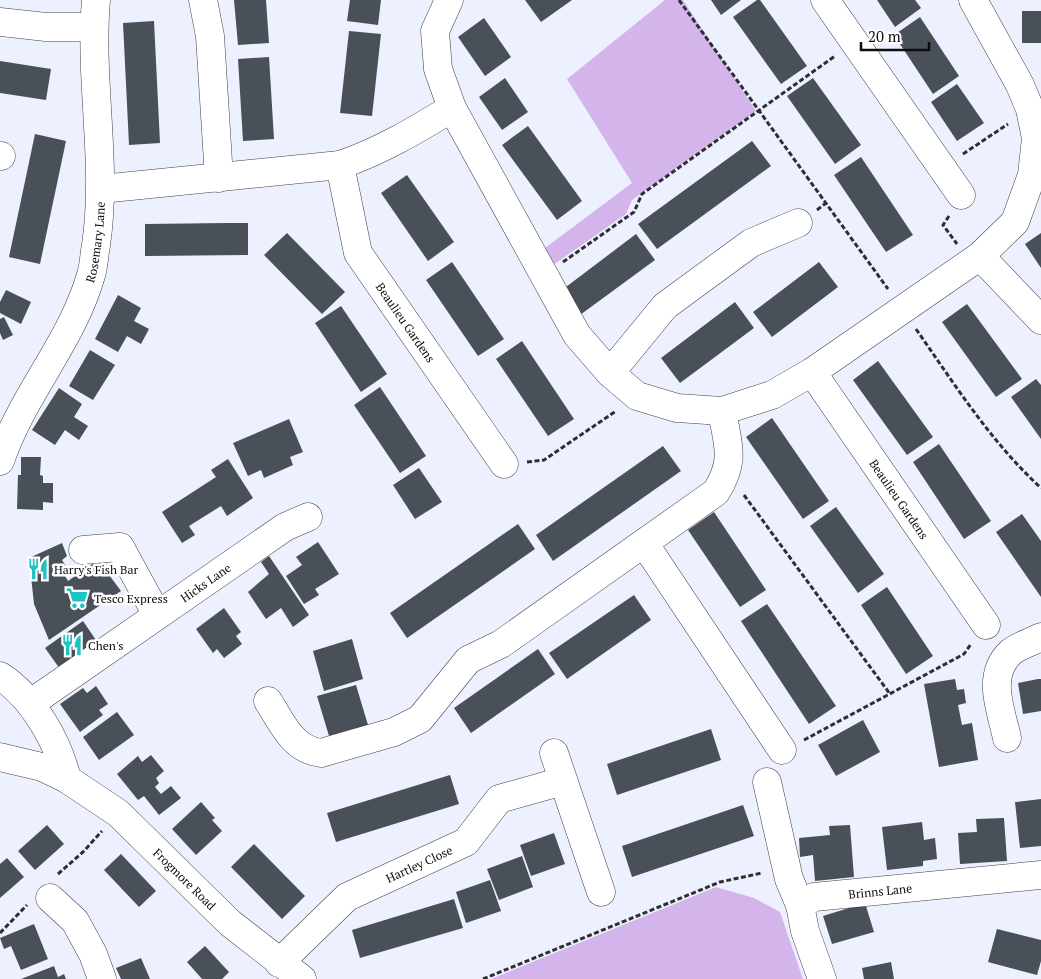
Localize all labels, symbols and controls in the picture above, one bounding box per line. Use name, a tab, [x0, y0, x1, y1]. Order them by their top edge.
scale bar	[861, 20, 928, 52]
text: 20 m	[868, 26, 901, 46]
street label: Rosemary Lane	[82, 201, 107, 284]
street label: Beaulieu Gardens	[373, 280, 439, 365]
street label: Beaulieu Gardens	[867, 456, 932, 542]
restaurant icon: Harry's Fish Bar	[25, 556, 51, 582]
street label: Hicks Lane	[177, 560, 233, 605]
place label: Harry's Fish Bar	[54, 562, 138, 577]
supermarket icon: Tesco Express	[64, 585, 90, 611]
place label: Tesco Express	[94, 591, 168, 606]
restaurant icon: Chen's	[59, 632, 85, 658]
place label: Chen's	[88, 638, 123, 653]
street label: Hartley Close	[383, 842, 455, 886]
street label: Frogmore Road	[151, 845, 219, 913]
street label: Brinns Lane	[848, 880, 913, 901]

